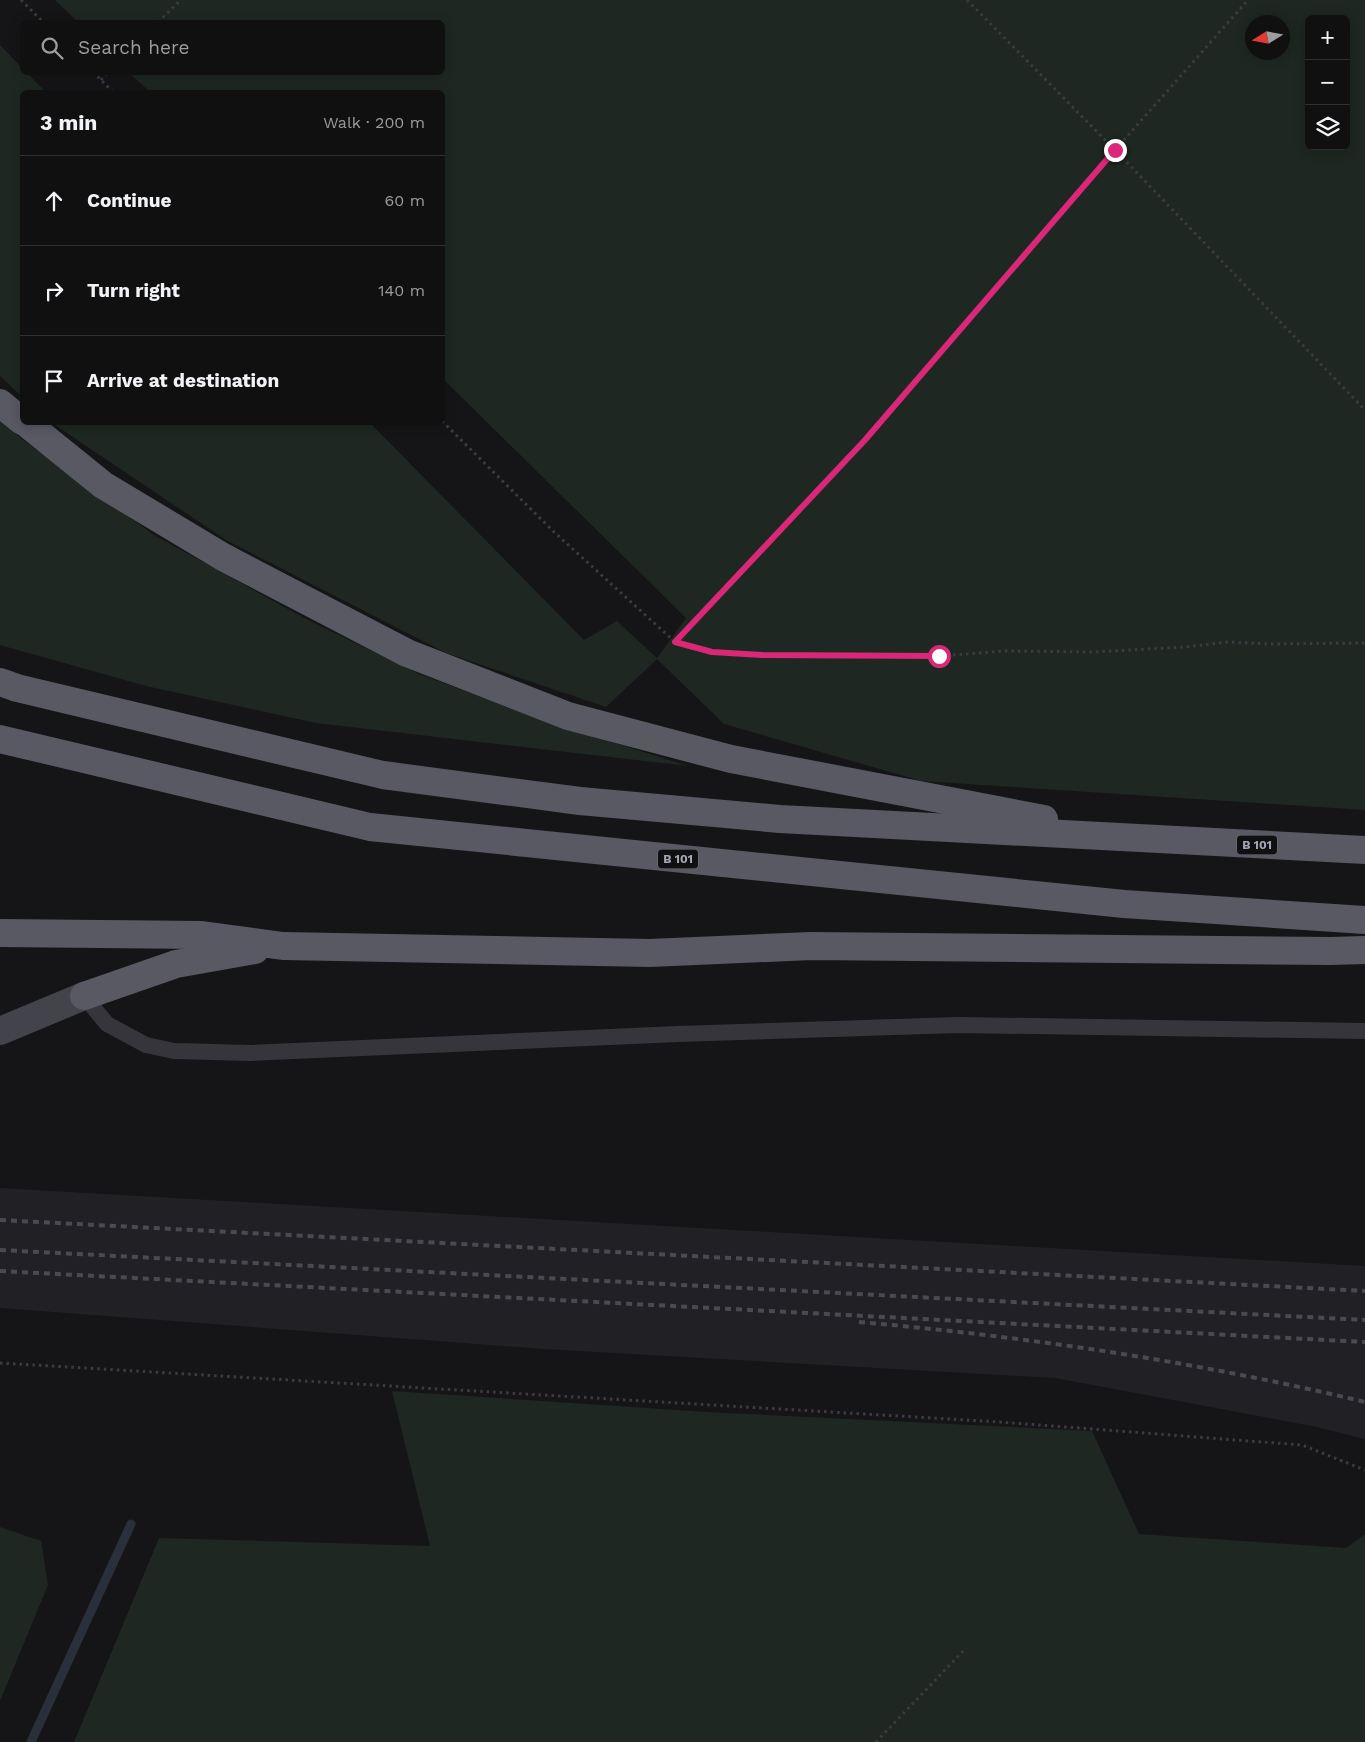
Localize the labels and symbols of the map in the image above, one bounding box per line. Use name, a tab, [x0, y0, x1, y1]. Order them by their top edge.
north arrow	[1245, 15, 1290, 60]
route end	[1104, 139, 1127, 162]
route start	[928, 645, 951, 668]
road number: B 101	[1237, 836, 1277, 854]
road number: B 101	[658, 850, 698, 869]

